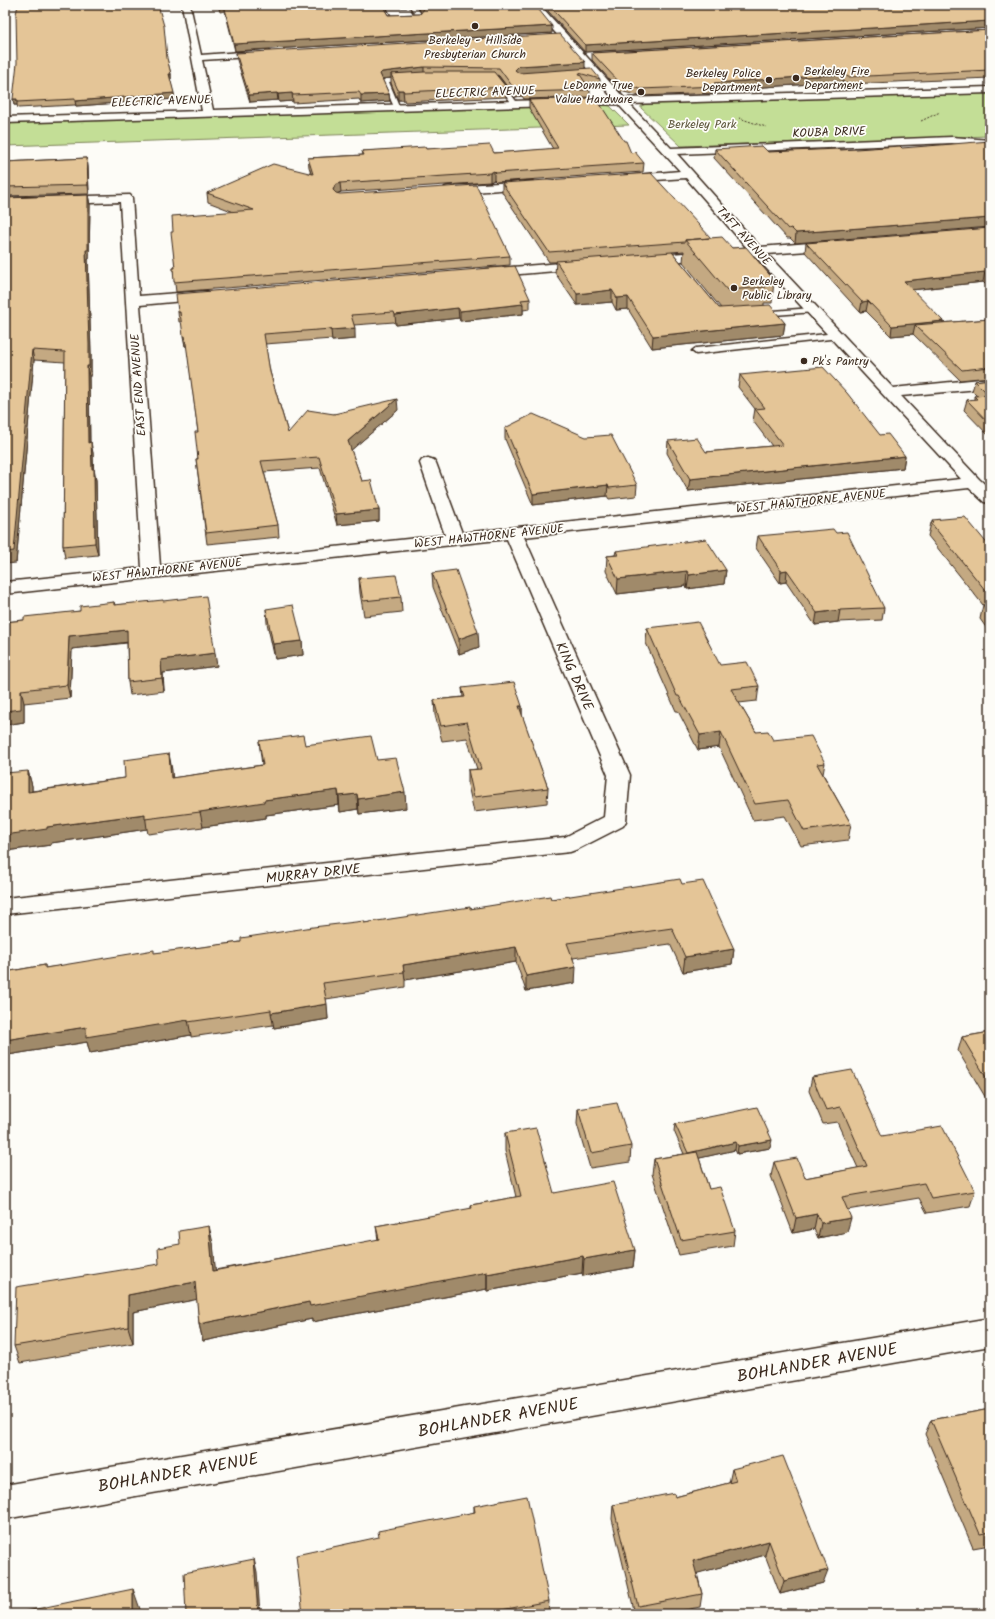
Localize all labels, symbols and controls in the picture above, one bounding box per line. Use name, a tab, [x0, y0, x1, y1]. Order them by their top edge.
marker: Berkeley - Hillside Presbyterian Church	[470, 21, 480, 31]
place label: Berkeley - Hillside Presbyterian Church	[424, 31, 526, 64]
place label: Berkeley Fire Department	[804, 62, 870, 95]
place label: Berkeley Police Department	[686, 64, 762, 97]
marker: Berkeley Fire Department	[791, 73, 801, 83]
marker: Berkeley Police Department	[764, 75, 774, 85]
place label: LeDonne True Value Hardware	[555, 76, 634, 109]
street label: ELECTRIC AVENUE	[435, 81, 536, 104]
marker: LeDonne True Value Hardware	[636, 87, 646, 97]
street label: ELECTRIC AVENUE	[111, 90, 212, 113]
park label: Berkeley Park	[668, 115, 737, 134]
street label: KOUBA DRIVE	[792, 122, 867, 143]
street label: TAFT AVENUE	[712, 202, 776, 271]
place label: Berkeley Public Library	[742, 272, 812, 305]
marker: Berkeley Public Library	[729, 283, 739, 293]
street label: EAST END AVENUE	[125, 332, 152, 437]
place label: Pk's Pantry	[812, 352, 869, 371]
marker: Pk's Pantry	[799, 356, 809, 366]
street label: WEST HAWTHORNE AVENUE	[735, 484, 888, 519]
street label: WEST HAWTHORNE AVENUE	[413, 519, 566, 554]
street label: WEST HAWTHORNE AVENUE	[91, 553, 244, 588]
street label: KING DRIVE	[549, 638, 599, 715]
street label: MURRAY DRIVE	[265, 858, 362, 890]
street label: BOHLANDER AVENUE	[735, 1336, 901, 1391]
street label: BOHLANDER AVENUE	[416, 1391, 582, 1446]
street label: BOHLANDER AVENUE	[96, 1446, 262, 1501]

